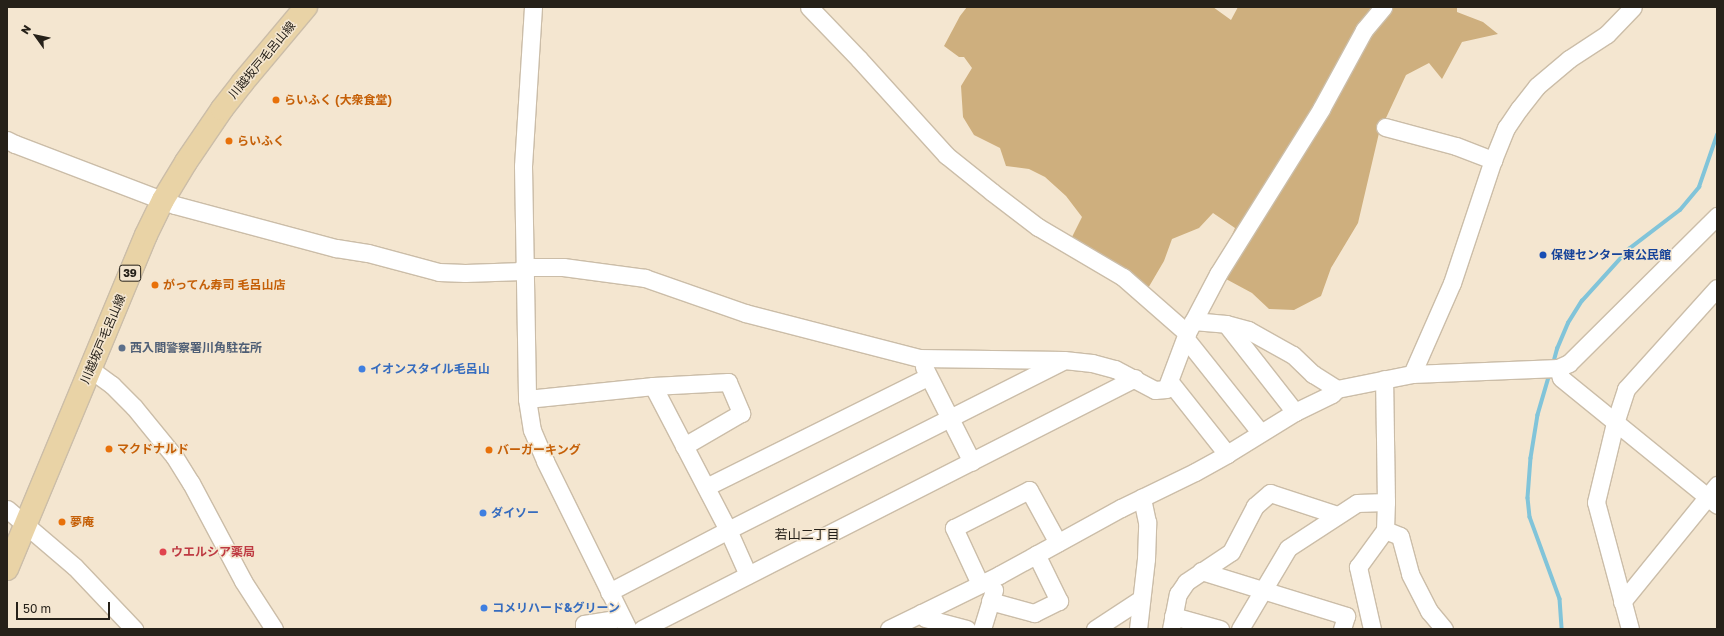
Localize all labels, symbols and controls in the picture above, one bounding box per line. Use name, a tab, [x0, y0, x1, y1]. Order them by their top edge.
north arrow	[16, 16, 56, 56]
street label: 川越坂戸毛呂山線	[226, 19, 298, 101]
text: N	[18, 22, 33, 36]
place label: らいふく (大衆食堂)	[284, 93, 392, 107]
marker: らいふく (大衆食堂)	[271, 95, 281, 105]
place label: らいふく	[237, 134, 285, 148]
marker: らいふく	[224, 136, 234, 146]
place label: 保健センター東公民館	[1551, 248, 1671, 262]
marker: 保健センター東公民館	[1538, 250, 1548, 260]
road number: 39	[119, 264, 141, 282]
place label: がってん寿司 毛呂山店	[163, 278, 286, 292]
marker: がってん寿司 毛呂山店	[150, 280, 160, 290]
street label: 川越坂戸毛呂山線	[78, 292, 128, 386]
place label: 西入間警察署川角駐在所	[130, 341, 262, 355]
marker: 西入間警察署川角駐在所	[117, 343, 127, 353]
place label: イオンスタイル毛呂山	[370, 362, 490, 376]
marker: イオンスタイル毛呂山	[357, 364, 367, 374]
place label: マクドナルド	[117, 442, 189, 456]
place label: バーガーキング	[497, 443, 581, 457]
marker: マクドナルド	[104, 444, 114, 454]
marker: バーガーキング	[484, 445, 494, 455]
place label: ダイソー	[491, 506, 539, 520]
marker: ダイソー	[478, 508, 488, 518]
place label: 夢庵	[70, 515, 94, 529]
marker: 夢庵	[57, 517, 67, 527]
district label: 若山二丁目	[775, 526, 839, 542]
place label: ウエルシア薬局	[171, 545, 255, 559]
marker: ウエルシア薬局	[158, 547, 168, 557]
scale bar	[18, 594, 112, 620]
text: 50 m	[23, 601, 51, 616]
place label: コメリハード&グリーン	[492, 601, 621, 615]
marker: コメリハード&グリーン	[479, 603, 489, 613]

